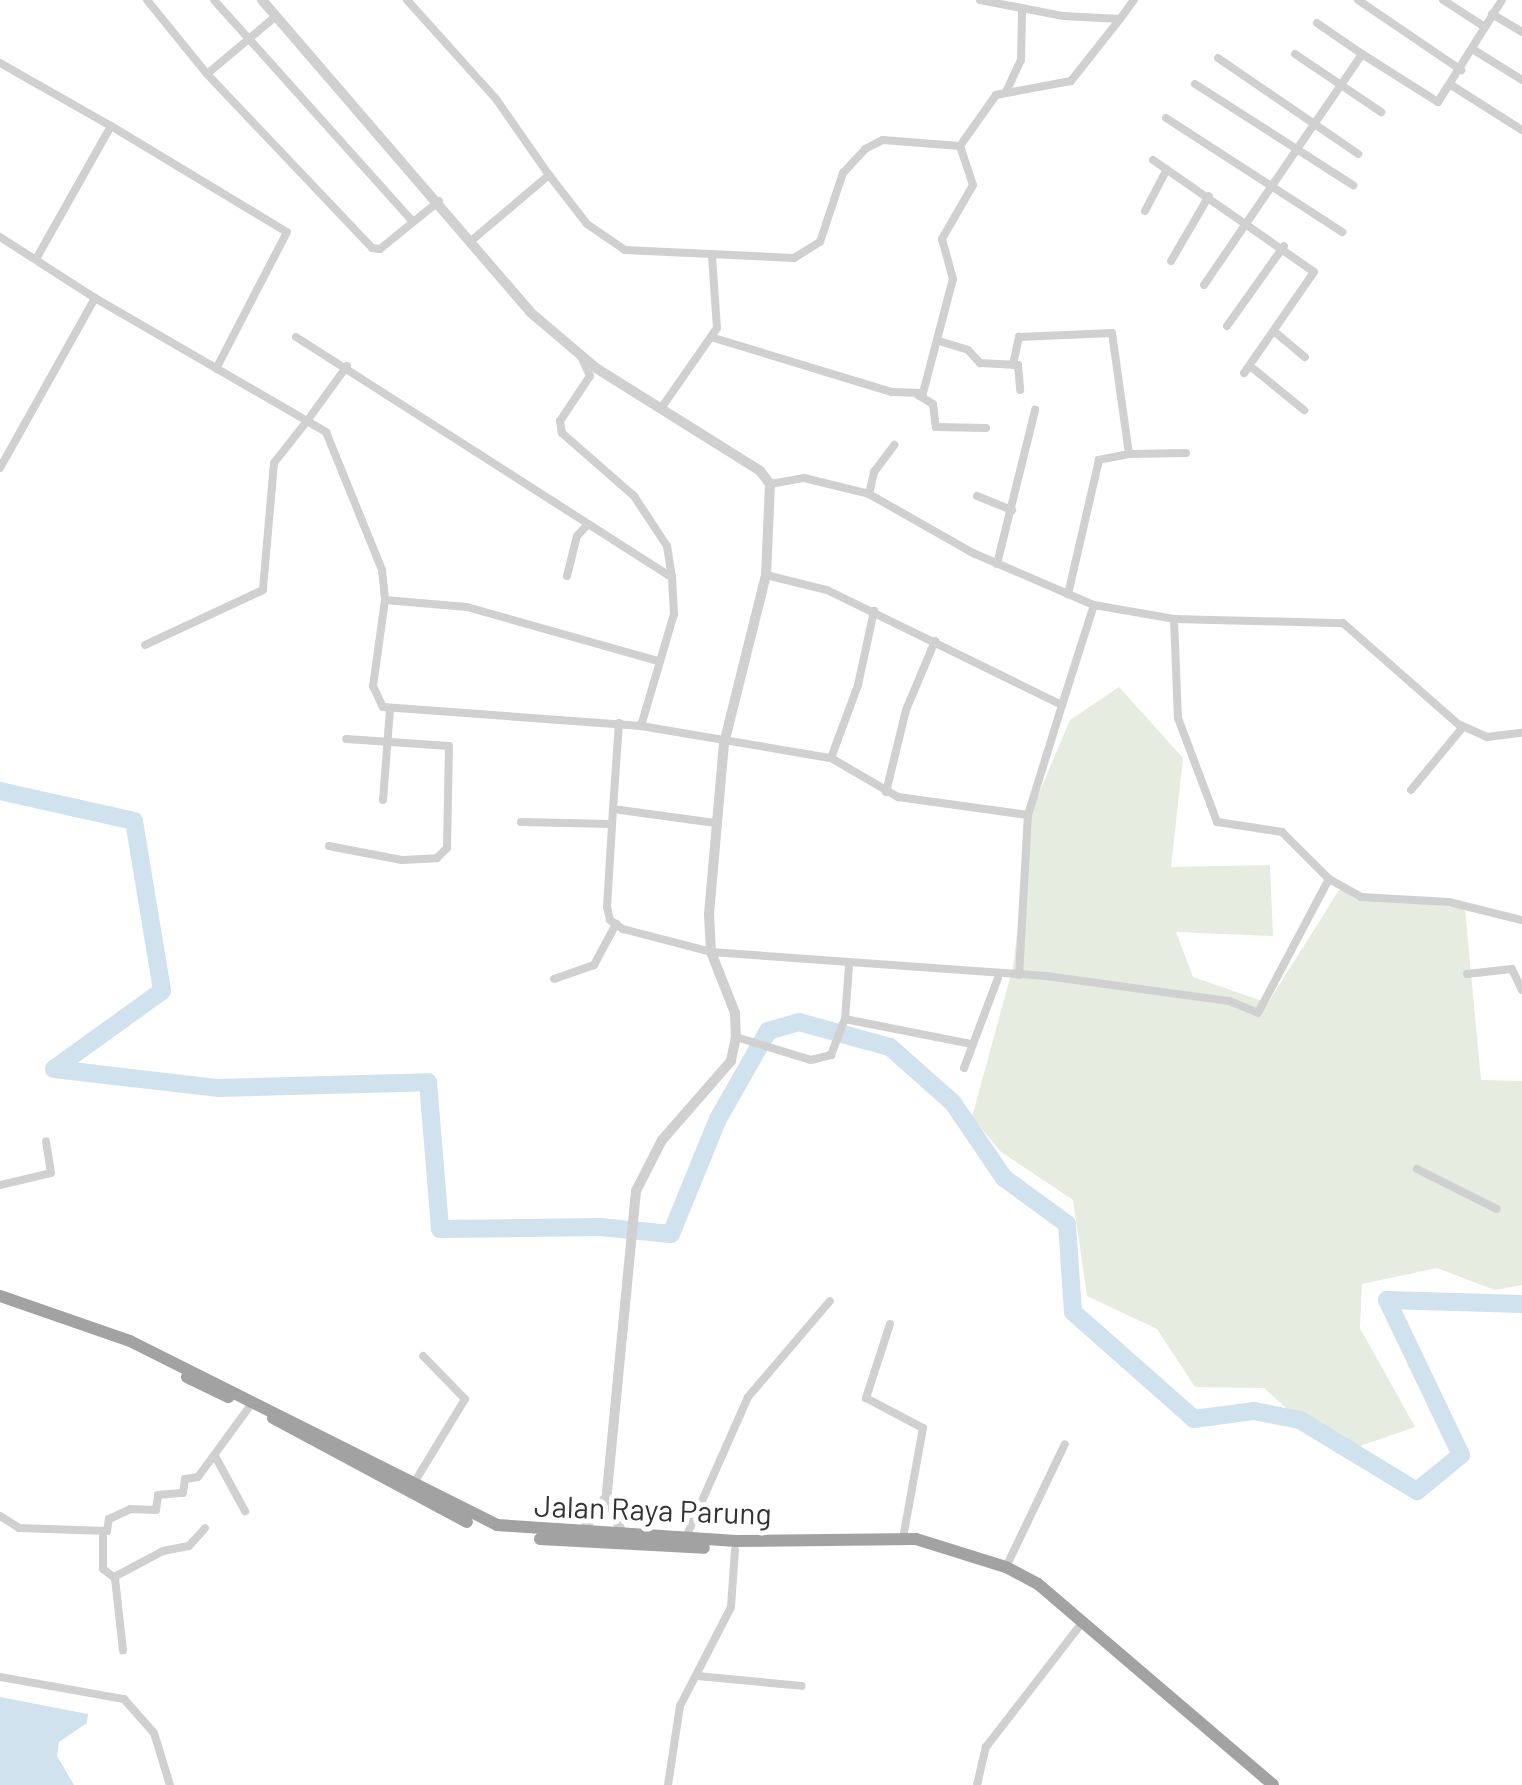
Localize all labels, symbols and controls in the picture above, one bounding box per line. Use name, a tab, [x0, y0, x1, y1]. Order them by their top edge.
street label: Jalan Raya Parung	[534, 1487, 772, 1531]

